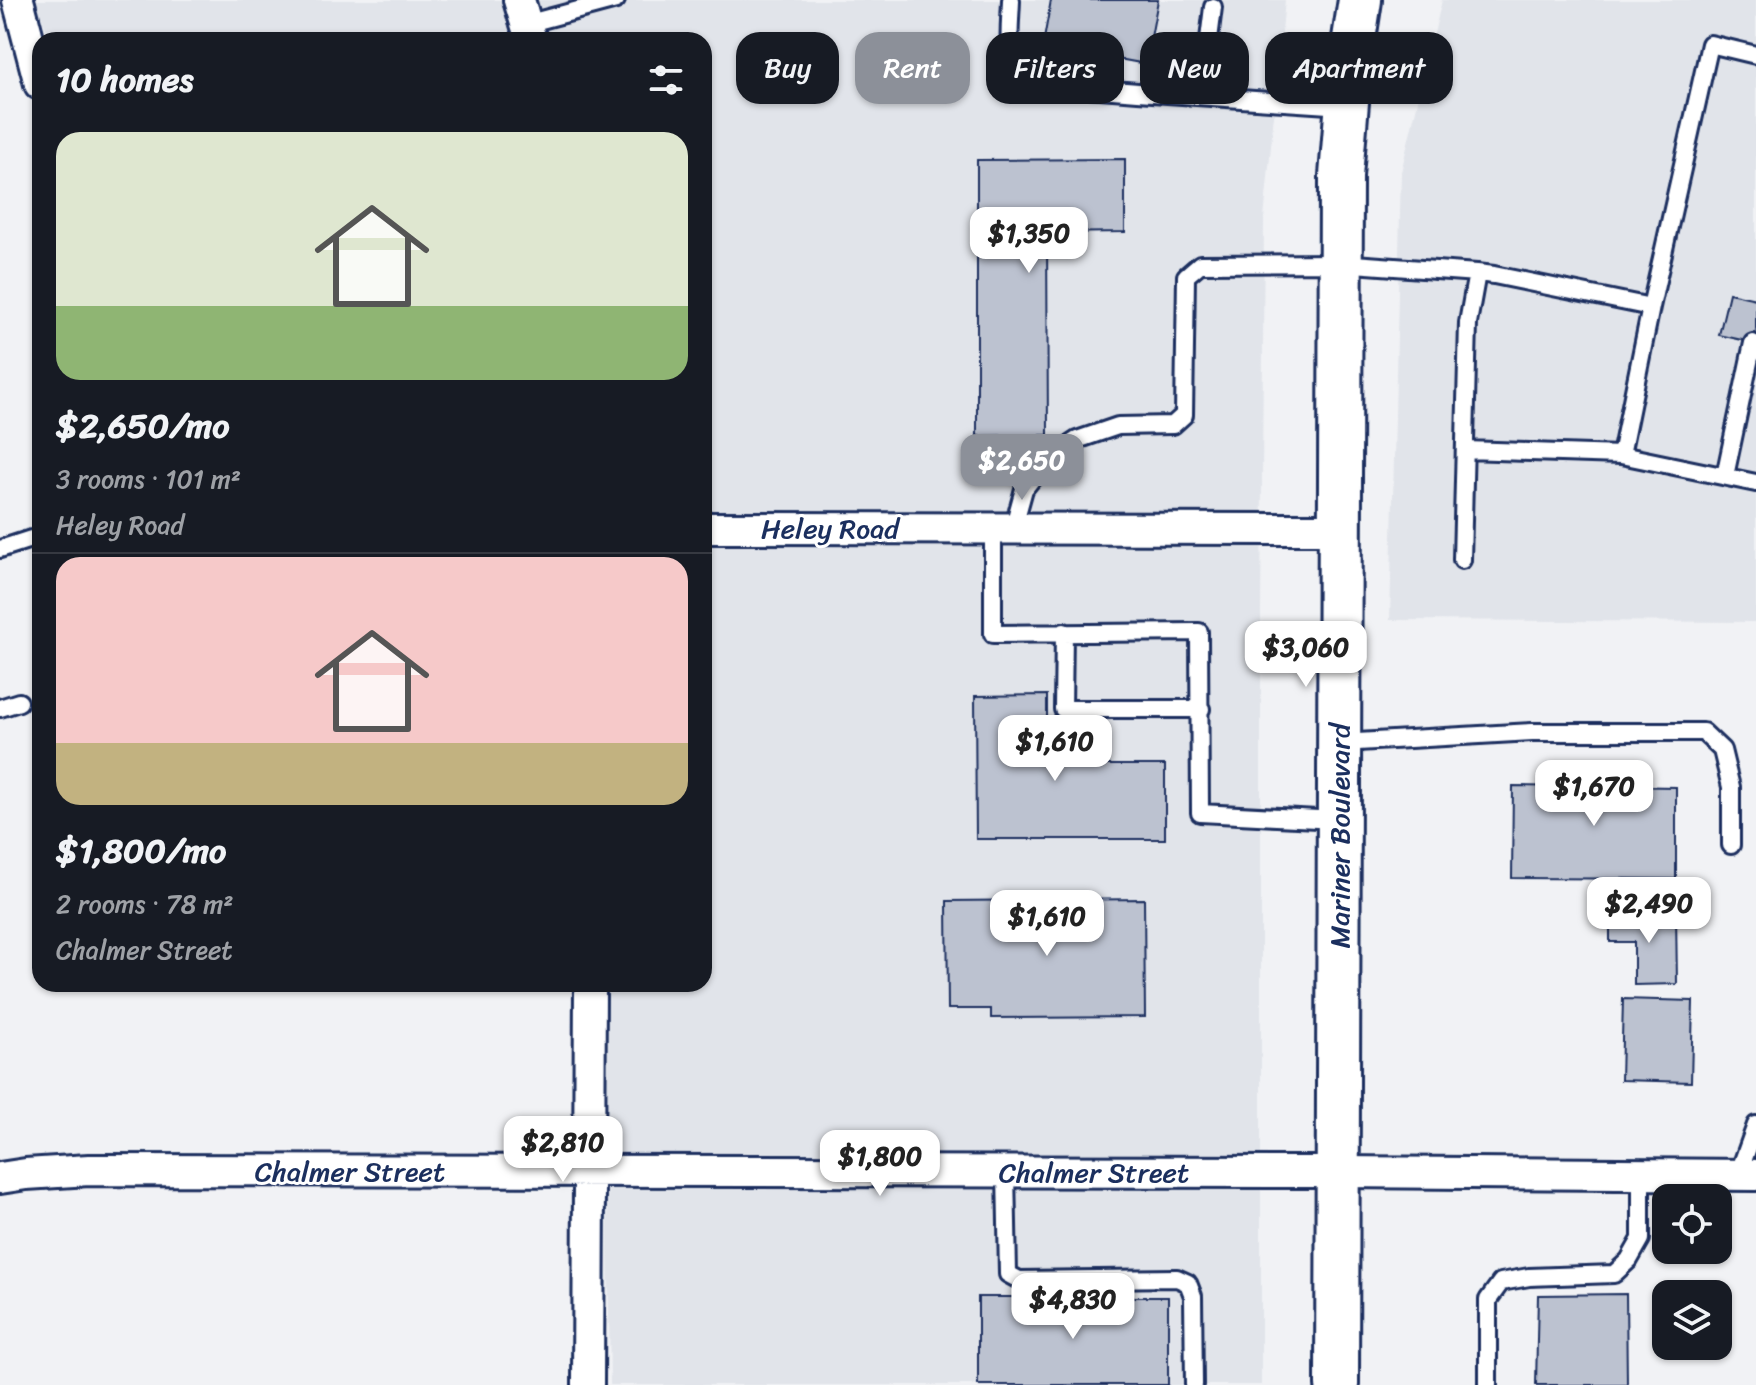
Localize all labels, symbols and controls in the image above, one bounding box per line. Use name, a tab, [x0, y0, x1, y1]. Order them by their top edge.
chip: Buy	[736, 32, 839, 104]
chip: Rent	[855, 32, 970, 104]
chip: Filters	[986, 32, 1124, 104]
chip: New	[1140, 32, 1249, 104]
chip: Apartment	[1265, 32, 1453, 104]
text: 10 homes	[56, 50, 194, 110]
icon: filters	[644, 58, 688, 102]
icon: home	[300, 184, 444, 328]
pin: $1,350	[964, 207, 1094, 275]
text: $1,350	[988, 210, 1070, 256]
text: $2,650/mo	[56, 396, 229, 456]
pin: $2,650	[957, 434, 1087, 502]
text: $2,650	[979, 437, 1065, 483]
text: 3 rooms · 101 m²	[56, 456, 241, 502]
text: Heley Road	[56, 502, 184, 548]
street label: Heley Road	[761, 504, 901, 553]
icon: home	[300, 609, 444, 753]
pin: $3,060	[1241, 621, 1371, 689]
text: $3,060	[1263, 624, 1349, 670]
pin: $1,610	[990, 715, 1120, 783]
text: $1,610	[1016, 718, 1094, 764]
street label: Mariner Boulevard	[1315, 721, 1364, 949]
pin: $1,670	[1529, 760, 1659, 828]
text: $1,670	[1553, 763, 1635, 809]
text: $1,800/mo	[56, 821, 226, 881]
pin: $2,490	[1584, 877, 1714, 945]
text: $2,490	[1605, 880, 1693, 926]
text: 2 rooms · 78 m²	[56, 881, 233, 927]
pin: $1,610	[982, 890, 1112, 958]
text: $1,610	[1008, 893, 1086, 939]
text: Chalmer Street	[56, 927, 233, 973]
pin: $2,810	[498, 1116, 628, 1184]
text: $2,810	[522, 1119, 604, 1165]
pin: $1,800	[815, 1130, 945, 1198]
text: $1,800	[838, 1133, 922, 1179]
street label: Chalmer Street	[255, 1147, 445, 1196]
street label: Chalmer Street	[999, 1148, 1189, 1197]
map controls	[1652, 1184, 1732, 1360]
button: locate	[1652, 1184, 1732, 1264]
pin: $4,830	[1008, 1273, 1138, 1341]
text: $4,830	[1029, 1276, 1117, 1322]
button: layers	[1652, 1280, 1732, 1360]

